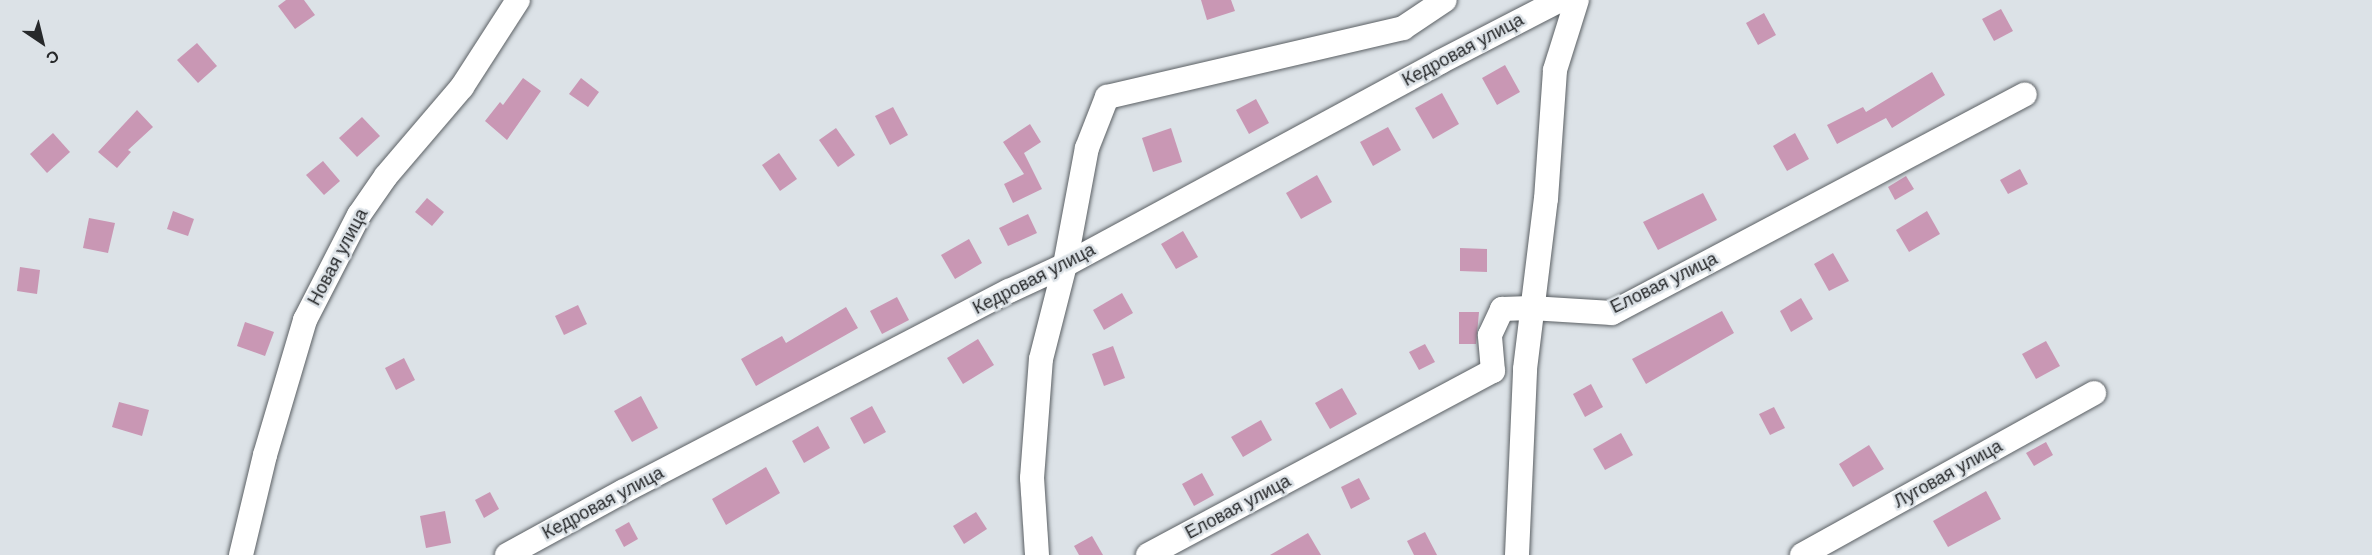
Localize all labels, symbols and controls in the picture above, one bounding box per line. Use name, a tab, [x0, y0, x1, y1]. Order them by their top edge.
street label: Кедровая улица	[1399, 9, 1527, 91]
north arrow	[12, 12, 72, 72]
text: С	[43, 47, 62, 67]
street label: Новая улица	[303, 205, 373, 309]
street label: Кедровая улица	[969, 239, 1099, 319]
street label: Еловая улица	[1607, 248, 1721, 318]
street label: Луговая улица	[1890, 435, 2006, 513]
street label: Кедровая улица	[539, 462, 667, 544]
street label: Еловая улица	[1182, 470, 1294, 544]

